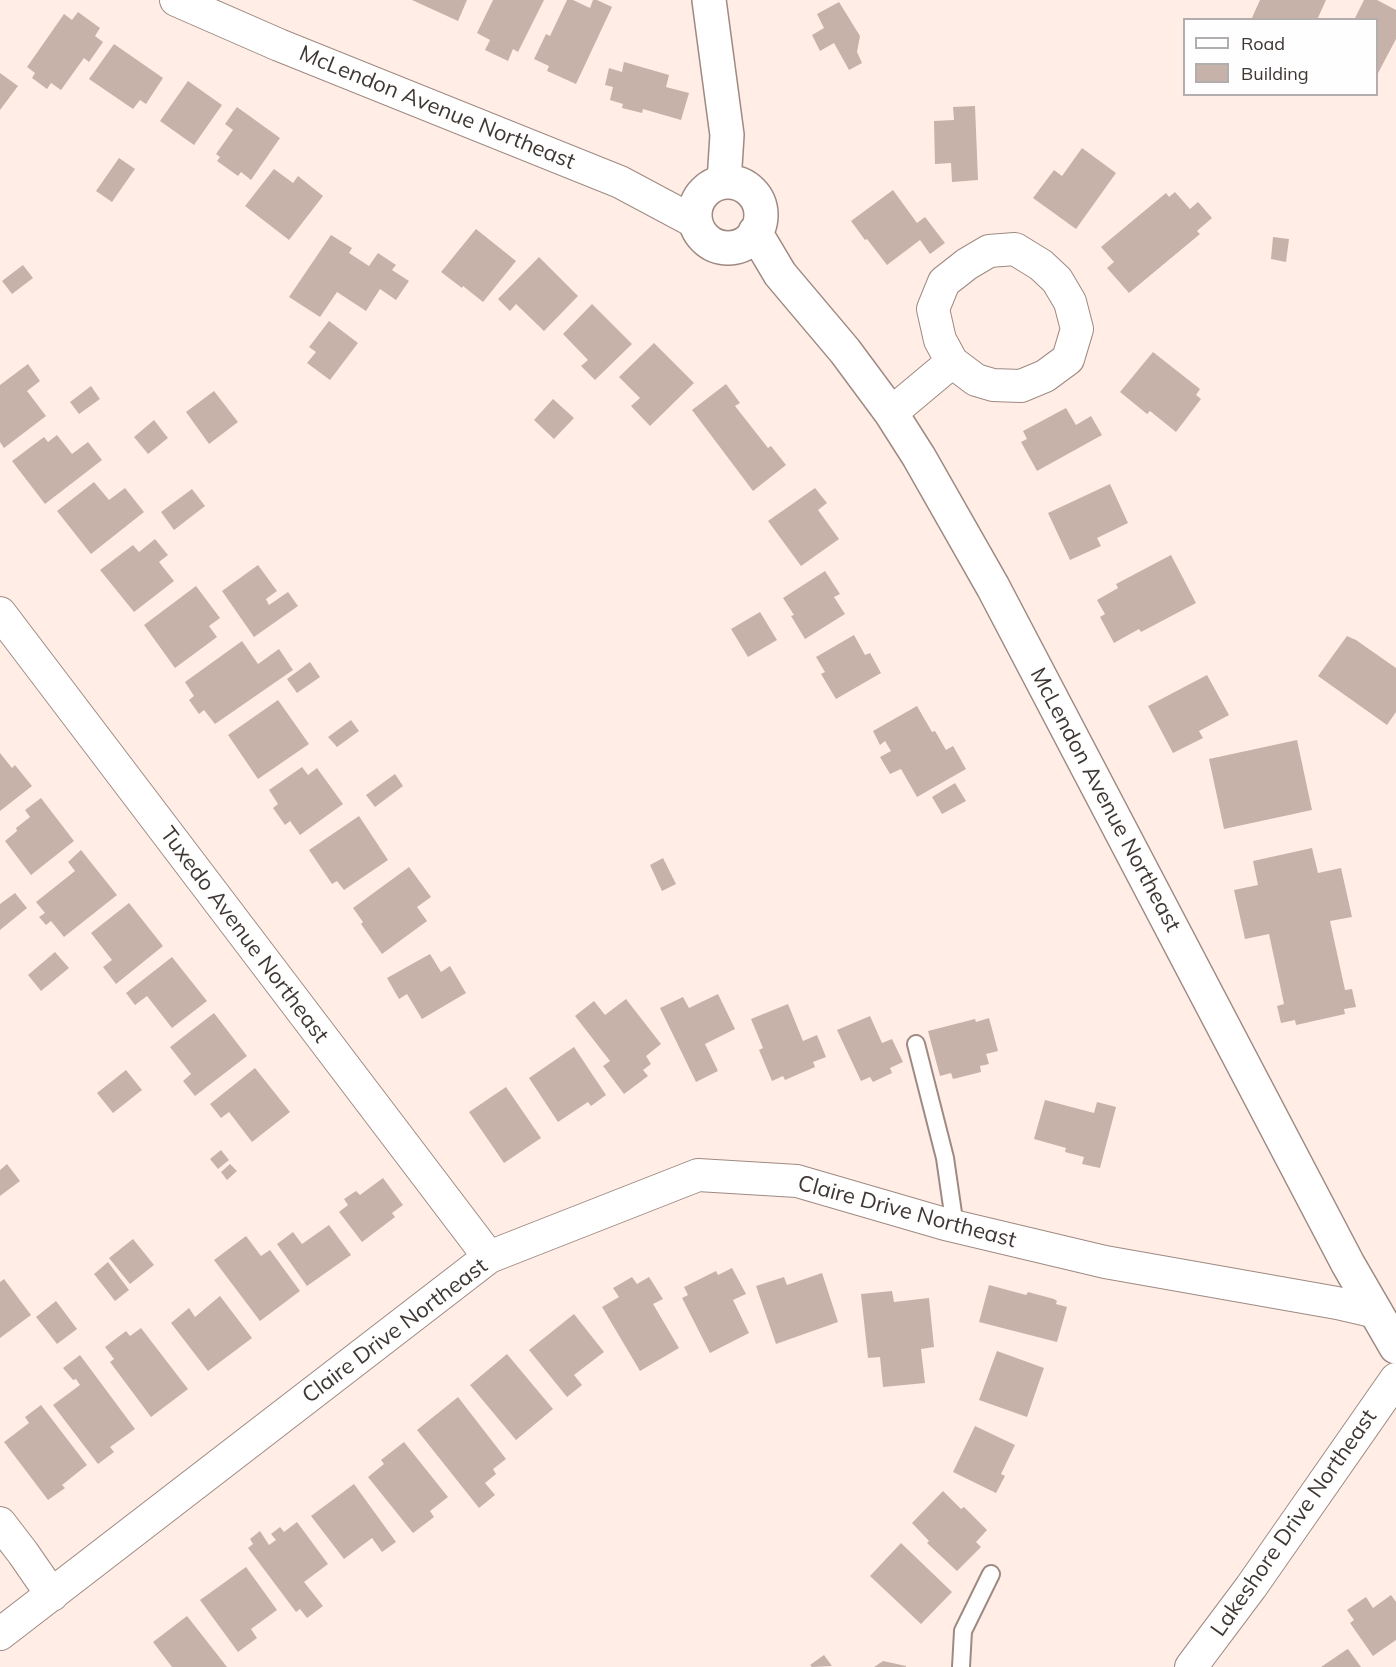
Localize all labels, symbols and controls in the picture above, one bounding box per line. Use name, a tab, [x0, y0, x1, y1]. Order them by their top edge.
legend	[1183, 18, 1378, 96]
text: Road	[1241, 32, 1285, 55]
street label: McLendon Avenue Northeast	[295, 40, 579, 176]
text: Building	[1241, 62, 1309, 85]
street label: McLendon Avenue Northeast	[1024, 664, 1186, 936]
street label: Tuxedo Avenue Northeast	[154, 822, 334, 1048]
street label: Claire Drive Northeast	[795, 1170, 1019, 1254]
street label: Claire Drive Northeast	[297, 1253, 493, 1409]
street label: Lakeshore Drive Northeast	[1206, 1404, 1382, 1642]

